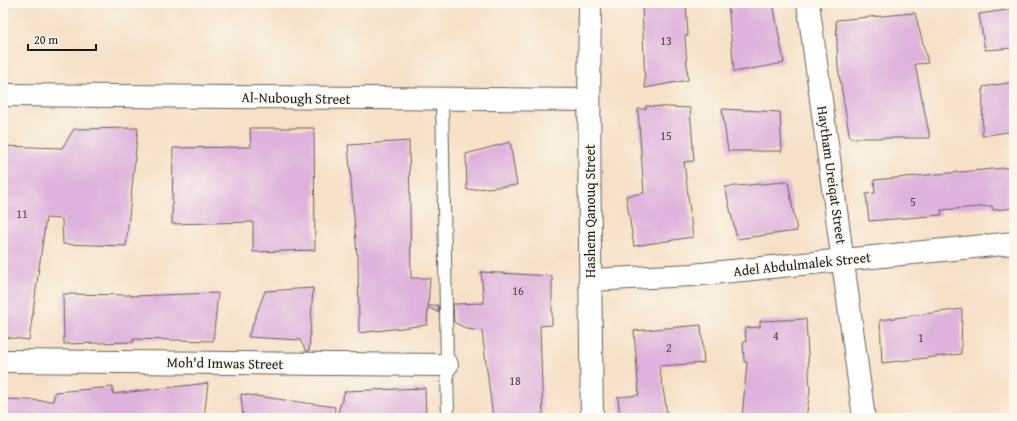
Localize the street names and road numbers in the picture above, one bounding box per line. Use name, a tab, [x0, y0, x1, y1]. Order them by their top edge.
street label: Al-Nubough Street	[241, 87, 351, 109]
street label: Haytham Ureiqat Street	[812, 105, 852, 246]
street label: Hashem Qanouq Street	[580, 144, 600, 278]
street label: Adel Abdulmalek Street	[732, 247, 872, 281]
street label: Moh'd Imwas Street	[166, 352, 284, 374]

